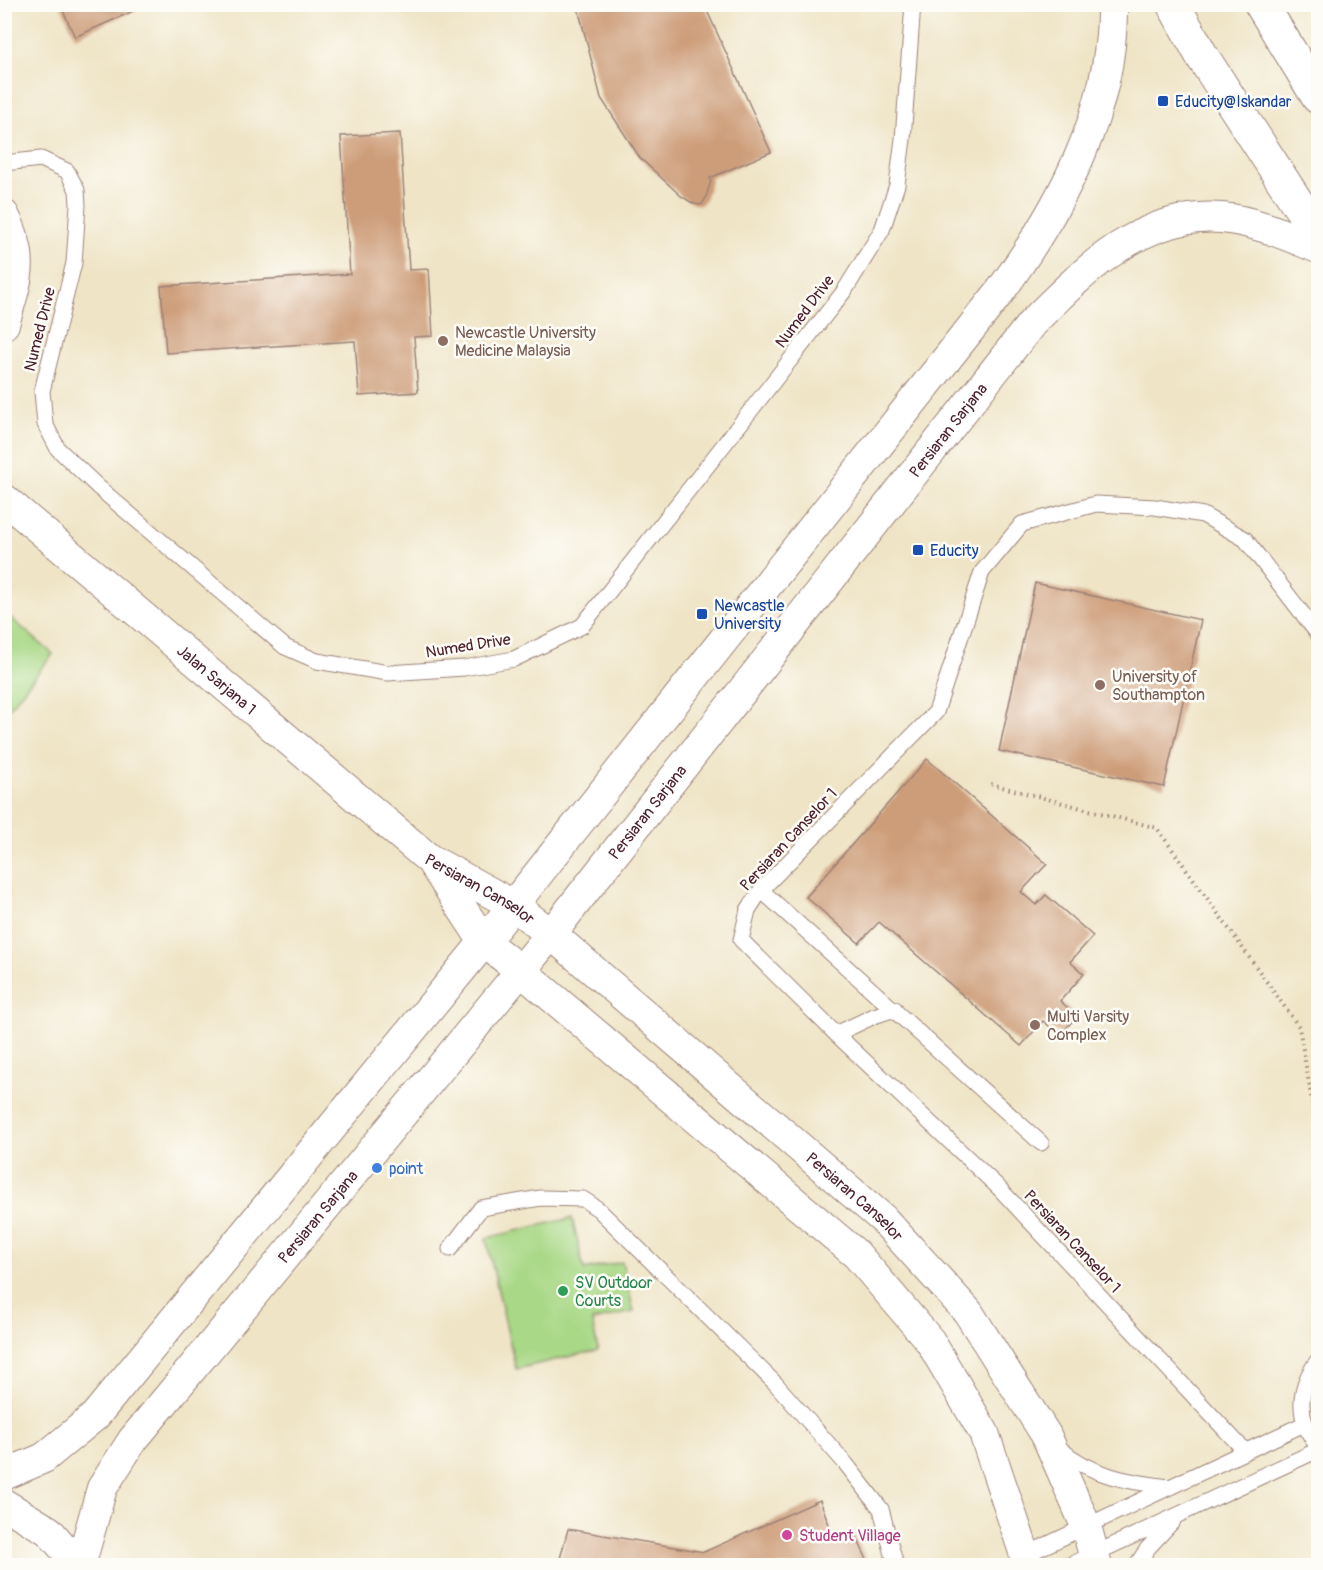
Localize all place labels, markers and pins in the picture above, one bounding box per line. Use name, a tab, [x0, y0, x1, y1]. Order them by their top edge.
place label: Educity@Iskandar	[1175, 92, 1292, 112]
marker: Educity@Iskandar	[1156, 94, 1170, 108]
place label: Newcastle University Medicine Malaysia	[455, 323, 596, 361]
marker: Newcastle University Medicine Malaysia	[436, 334, 450, 348]
place label: Educity	[930, 541, 979, 561]
marker: Educity	[911, 543, 925, 557]
place label: Newcastle University	[714, 596, 784, 634]
marker: Newcastle University	[695, 607, 709, 621]
place label: University of Southampton	[1112, 667, 1205, 705]
marker: University of Southampton	[1093, 678, 1107, 692]
place label: Multi Varsity Complex	[1047, 1007, 1129, 1045]
marker: Multi Varsity Complex	[1028, 1018, 1042, 1032]
place label: point	[389, 1159, 424, 1179]
marker: point	[370, 1161, 384, 1175]
place label: SV Outdoor Courts	[575, 1273, 653, 1311]
marker: SV Outdoor Courts	[556, 1284, 570, 1298]
place label: Student Village	[799, 1526, 901, 1546]
marker: Student Village	[780, 1528, 794, 1542]

